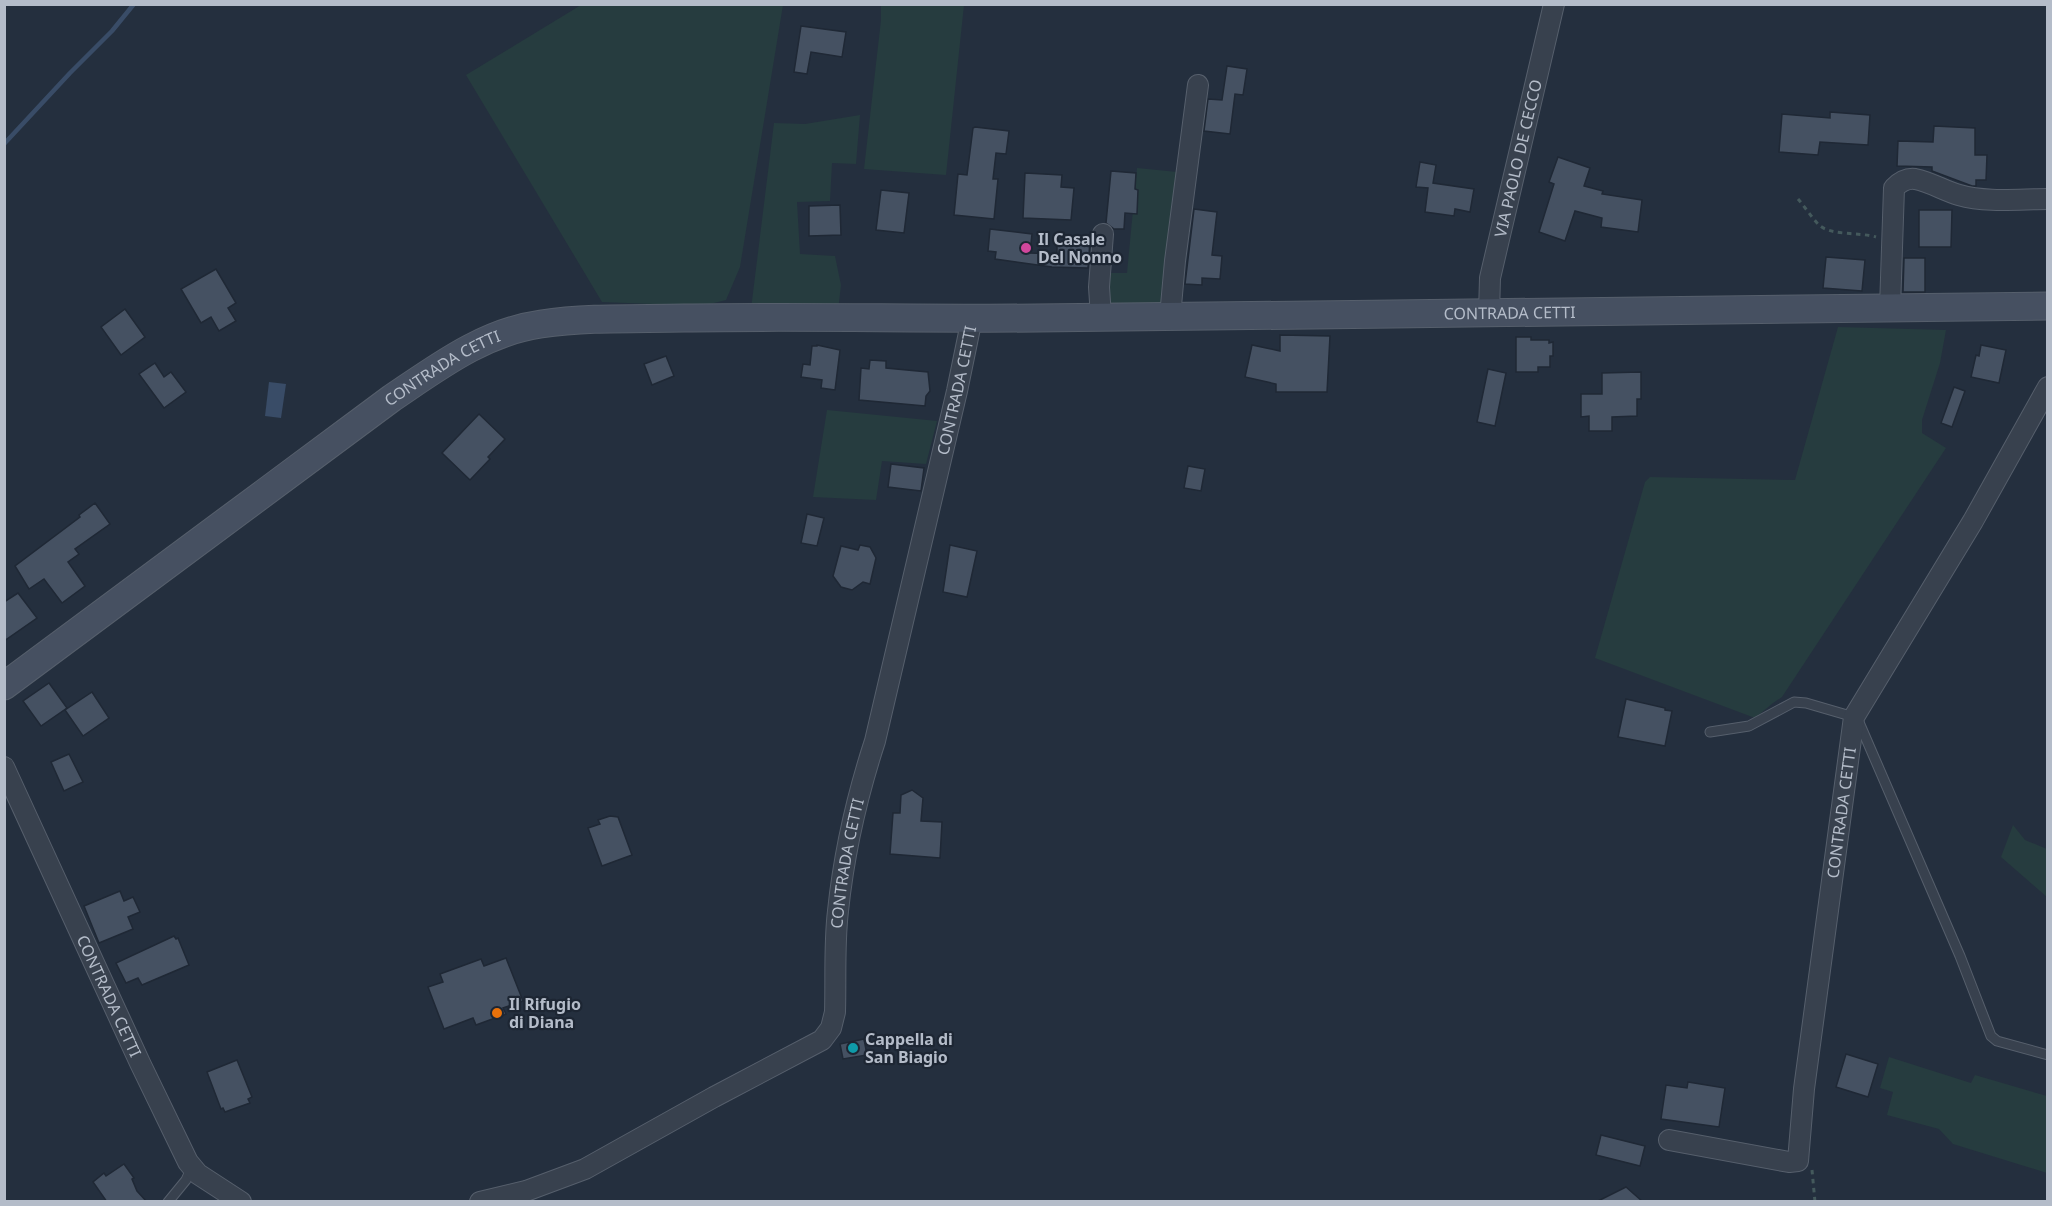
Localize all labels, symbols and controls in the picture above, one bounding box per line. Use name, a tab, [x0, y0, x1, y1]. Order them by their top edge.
street label: VIA PAOLO DE CECCO	[1489, 77, 1547, 239]
place label: Il Casale Del Nonno	[1038, 228, 1122, 268]
marker: Il Casale Del Nonno	[1019, 241, 1033, 255]
street label: CONTRADA CETTI	[1443, 301, 1576, 324]
street label: CONTRADA CETTI	[931, 324, 981, 457]
street label: CONTRADA CETTI	[380, 325, 503, 411]
street label: CONTRADA CETTI	[1821, 746, 1861, 880]
street label: CONTRADA CETTI	[825, 796, 869, 929]
street label: CONTRADA CETTI	[72, 931, 147, 1061]
place label: Il Rifugio di Diana	[509, 993, 581, 1033]
marker: Il Rifugio di Diana	[490, 1006, 504, 1020]
place label: Cappella di San Biagio	[865, 1028, 953, 1068]
marker: Cappella di San Biagio	[846, 1041, 860, 1055]

